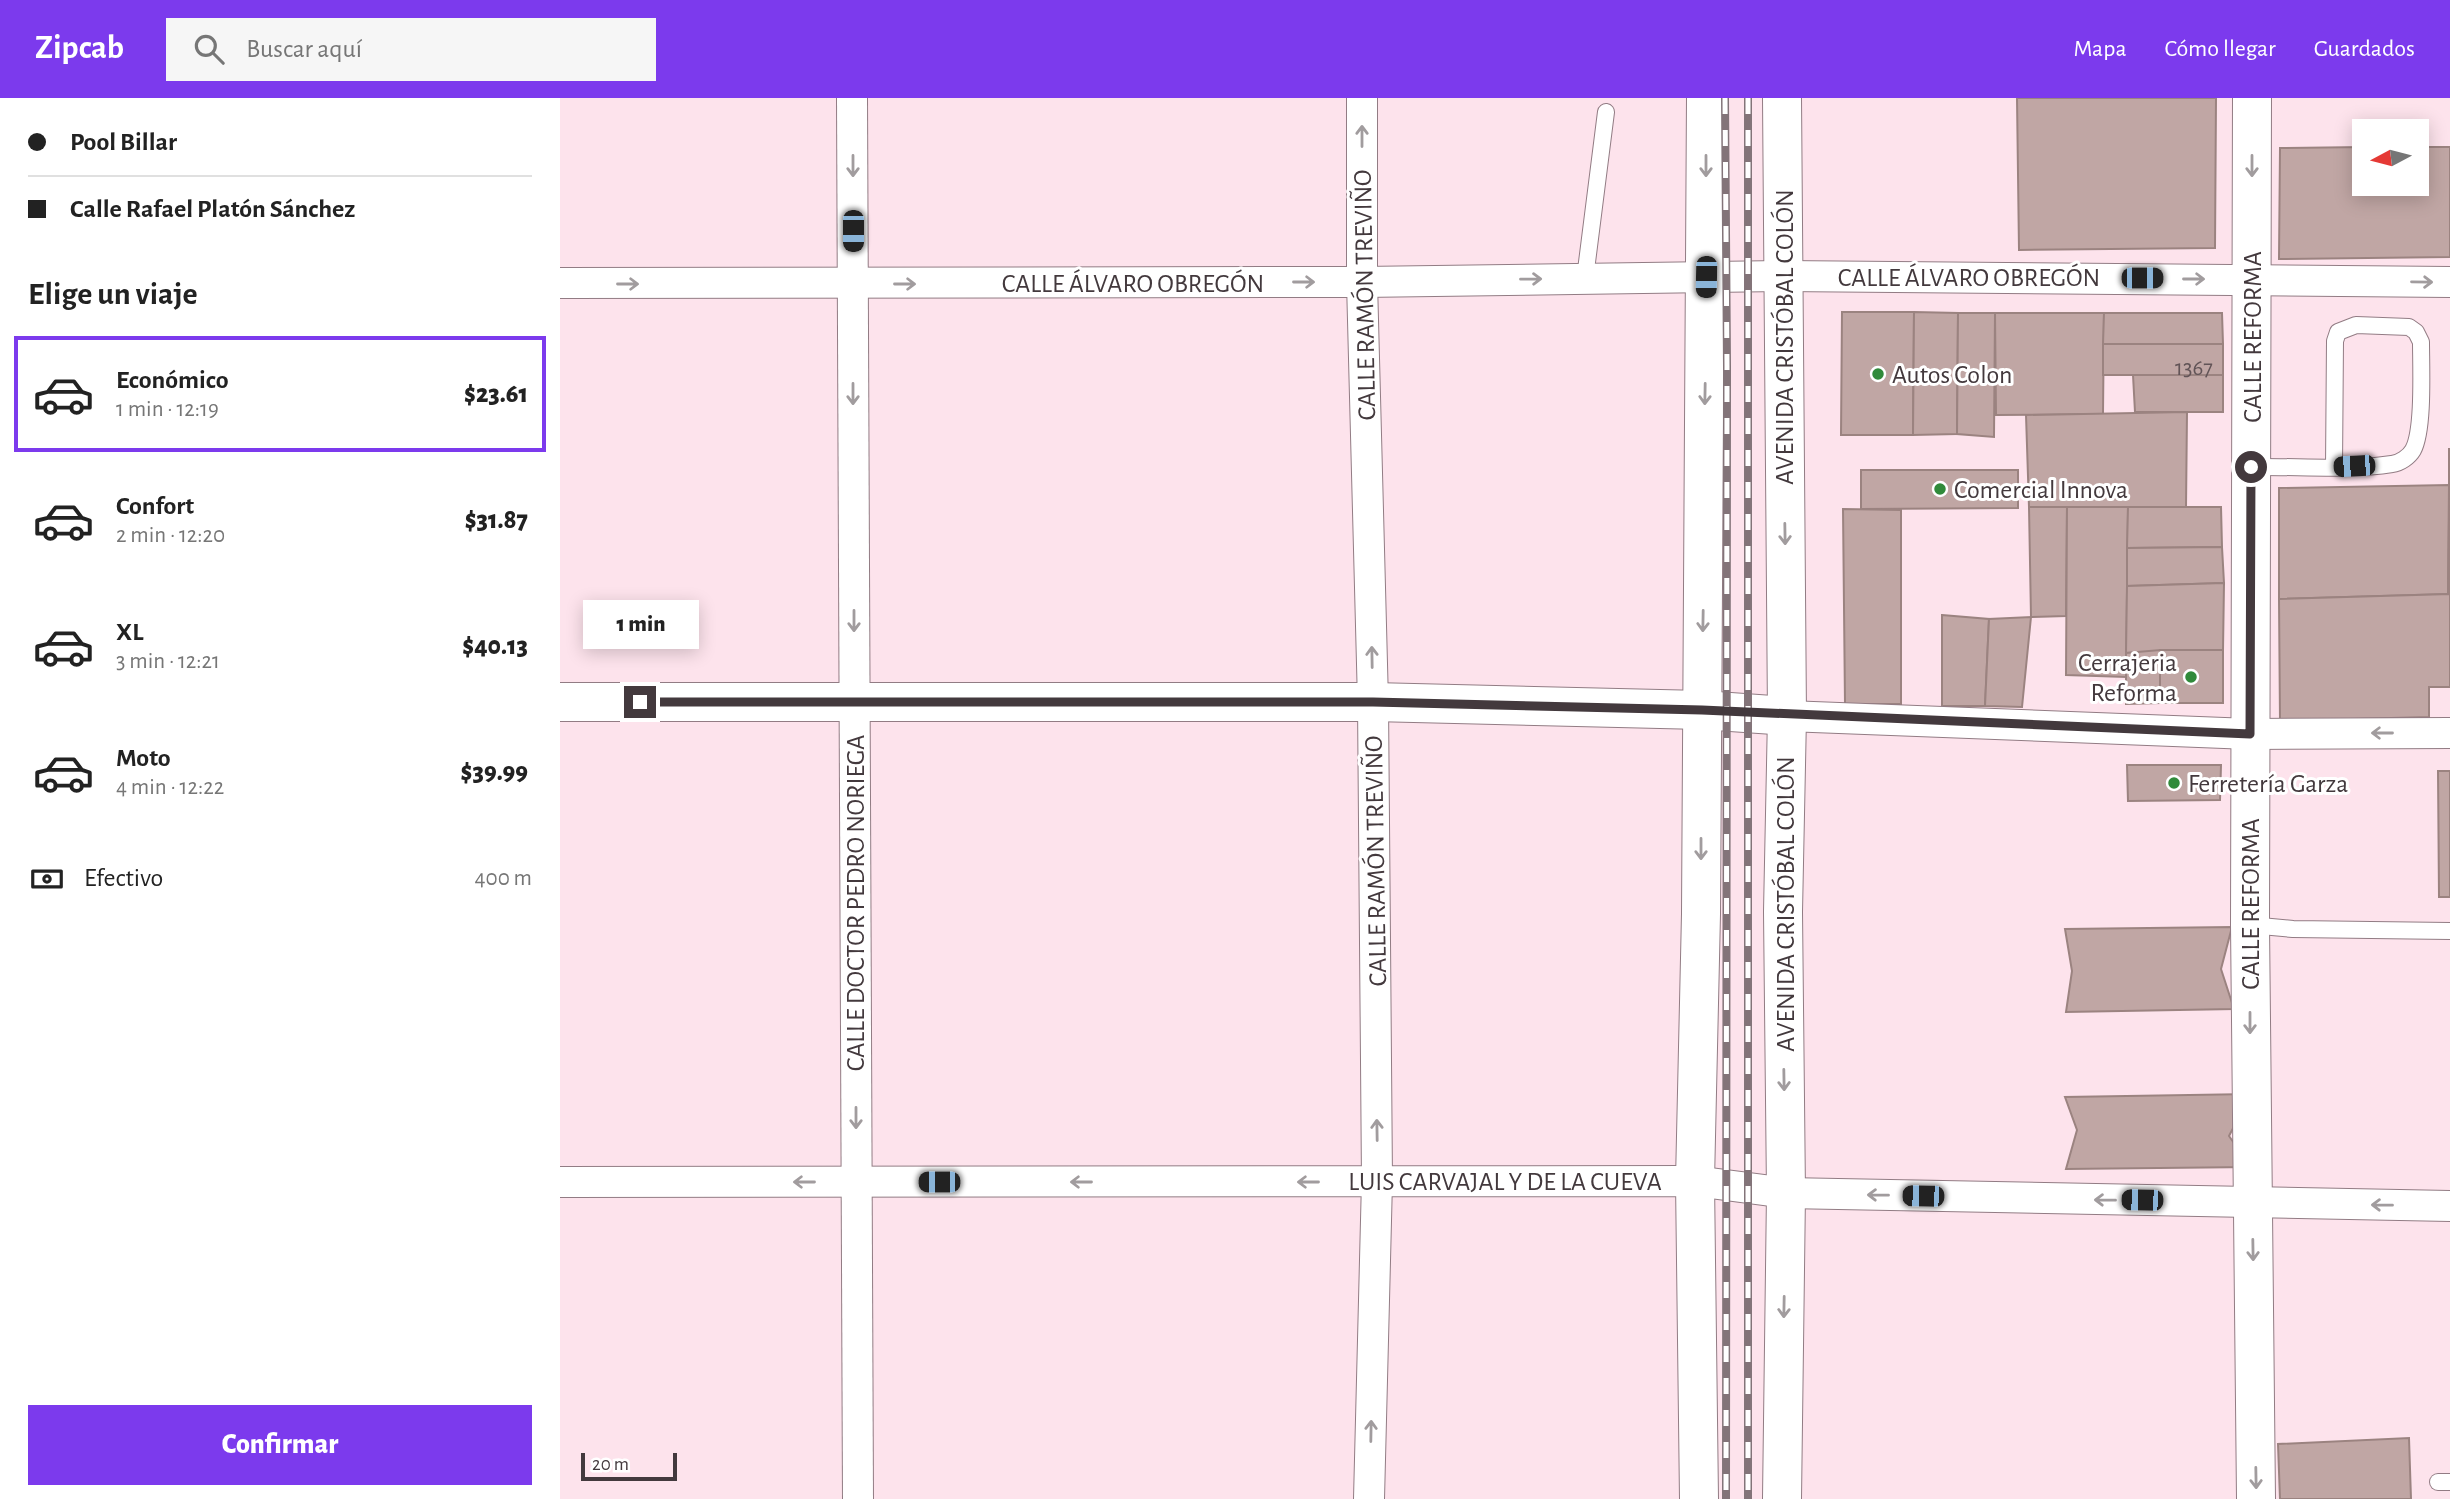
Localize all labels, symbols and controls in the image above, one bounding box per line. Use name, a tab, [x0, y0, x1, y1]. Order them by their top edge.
search box	[166, 18, 656, 81]
icon: search	[190, 30, 228, 68]
text: Zipcab	[35, 32, 124, 65]
text: Buscar aquí	[246, 36, 362, 62]
text: Mapa	[2073, 37, 2127, 61]
text: Cómo llegar	[2165, 37, 2276, 61]
text: Guardados	[2314, 37, 2415, 61]
north arrow	[2352, 119, 2429, 196]
map controls	[2352, 119, 2429, 196]
one-way arrow	[1355, 125, 1369, 148]
text: Pool Billar	[70, 129, 177, 155]
one-way arrow	[846, 154, 860, 177]
one-way arrow	[1699, 154, 1713, 177]
one-way arrow	[2245, 154, 2259, 177]
street label: CALLE RAMÓN TREVIÑO	[1348, 169, 1380, 421]
street label: AVENIDA CRISTÓBAL COLÓN	[1770, 189, 1798, 485]
text: Calle Rafael Platón Sánchez	[70, 196, 355, 222]
car	[843, 210, 864, 252]
street label: CALLE REFORMA	[2240, 251, 2266, 423]
car	[1696, 256, 1717, 298]
street label: CALLE ÁLVARO OBREGÓN	[1838, 263, 2100, 291]
car	[2122, 268, 2164, 289]
street label: CALLE ÁLVARO OBREGÓN	[1002, 269, 1264, 297]
one-way arrow	[1519, 272, 1542, 285]
one-way arrow	[2182, 272, 2205, 286]
one-way arrow	[1292, 275, 1315, 289]
one-way arrow	[2410, 275, 2433, 289]
one-way arrow	[616, 277, 639, 291]
one-way arrow	[893, 277, 916, 291]
text: Elige un viaje	[28, 278, 198, 310]
house number: 1367	[2175, 357, 2213, 380]
place label: Autos Colon	[1892, 362, 2012, 388]
icon: car	[32, 363, 95, 426]
marker: Autos Colon	[1870, 366, 1886, 382]
text: Económico	[116, 367, 229, 393]
text: $23.61	[464, 381, 528, 407]
one-way arrow	[846, 382, 860, 405]
one-way arrow	[1698, 382, 1712, 405]
text: 1 min · 12:19	[116, 398, 219, 421]
route start	[2235, 451, 2267, 483]
car	[2333, 454, 2376, 478]
place label: Comercial Innova	[1954, 477, 2128, 503]
marker: Comercial Innova	[1932, 481, 1948, 497]
icon: car	[32, 489, 95, 552]
text: Confort	[116, 493, 194, 519]
text: $31.87	[465, 507, 528, 533]
one-way arrow	[1778, 522, 1792, 545]
text: 2 min · 12:20	[116, 524, 225, 547]
callout: 1 min	[582, 601, 698, 650]
one-way arrow	[847, 609, 861, 632]
one-way arrow	[1696, 609, 1709, 632]
text: 1 min	[617, 613, 665, 636]
icon: car	[32, 615, 95, 678]
text: XL	[116, 619, 143, 645]
text: $40.13	[462, 633, 528, 659]
one-way arrow	[1365, 646, 1379, 669]
text: 3 min · 12:21	[116, 650, 220, 673]
place label: Cerrajeria Reforma	[2078, 650, 2177, 706]
marker: Cerrajeria Reforma	[2183, 669, 2199, 685]
route end	[624, 686, 656, 718]
one-way arrow	[2371, 726, 2394, 740]
street label: CALLE DOCTOR PEDRO NORIEGA	[843, 735, 869, 1071]
street label: CALLE RAMÓN TREVIÑO	[1359, 735, 1391, 987]
icon: car	[32, 741, 95, 804]
text: Moto	[116, 745, 171, 771]
street label: AVENIDA CRISTÓBAL COLÓN	[1771, 756, 1799, 1052]
text: $39.99	[461, 759, 528, 785]
place label: Ferretería Garza	[2188, 771, 2348, 797]
marker: Ferretería Garza	[2166, 775, 2182, 791]
text: 4 min · 12:22	[116, 776, 224, 799]
street label: CALLE REFORMA	[2238, 818, 2264, 990]
one-way arrow	[1694, 837, 1708, 860]
icon: cash	[28, 860, 66, 898]
text: Efectivo	[84, 865, 163, 891]
text: 400 m	[474, 867, 532, 890]
one-way arrow	[2243, 1011, 2257, 1034]
one-way arrow	[1778, 1068, 1791, 1091]
one-way arrow	[849, 1106, 863, 1129]
one-way arrow	[1370, 1119, 1384, 1142]
street label: LUIS CARVAJAL Y DE LA CUEVA	[1348, 1169, 1662, 1195]
car	[919, 1172, 961, 1193]
one-way arrow	[793, 1175, 816, 1189]
one-way arrow	[1070, 1175, 1093, 1189]
one-way arrow	[1297, 1175, 1320, 1189]
car	[1902, 1185, 1945, 1207]
one-way arrow	[1867, 1188, 1890, 1201]
car	[2121, 1189, 2164, 1211]
one-way arrow	[2094, 1193, 2117, 1206]
one-way arrow	[2371, 1198, 2394, 1212]
one-way arrow	[2246, 1238, 2259, 1261]
one-way arrow	[1777, 1295, 1791, 1318]
button: Confirmar	[28, 1405, 532, 1485]
one-way arrow	[1364, 1420, 1378, 1443]
scale bar	[581, 1450, 677, 1482]
text: 20 m	[592, 1455, 629, 1474]
one-way arrow	[2249, 1466, 2262, 1489]

